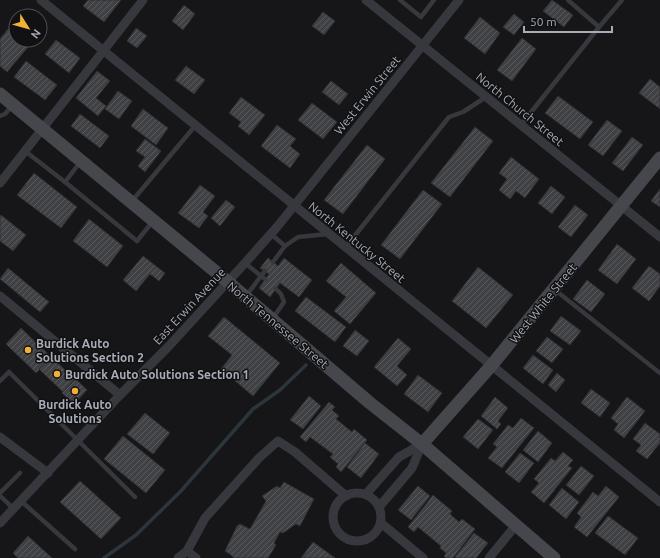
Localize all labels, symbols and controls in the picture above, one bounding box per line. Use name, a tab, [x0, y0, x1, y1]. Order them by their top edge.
north arrow	[8, 8, 48, 48]
scale bar	[524, 8, 612, 34]
text: 50 m	[530, 15, 557, 28]
text: N	[29, 27, 43, 41]
street label: West Erwin Street	[331, 53, 403, 137]
street label: North Church Street	[474, 70, 567, 148]
street label: North Kentucky Street	[306, 199, 408, 285]
street label: West White Street	[507, 260, 579, 345]
street label: East Erwin Avenue	[150, 265, 228, 347]
street label: North Tennessee Street	[225, 279, 331, 371]
place label: Burdick Auto Solutions Section 2	[36, 337, 144, 364]
marker: Burdick Auto Solutions Section 2	[23, 345, 33, 355]
place label: Burdick Auto Solutions Section 1	[65, 368, 249, 381]
marker: Burdick Auto Solutions Section 1	[52, 369, 62, 379]
marker: Burdick Auto Solutions	[70, 386, 80, 396]
place label: Burdick Auto Solutions	[38, 398, 112, 425]

